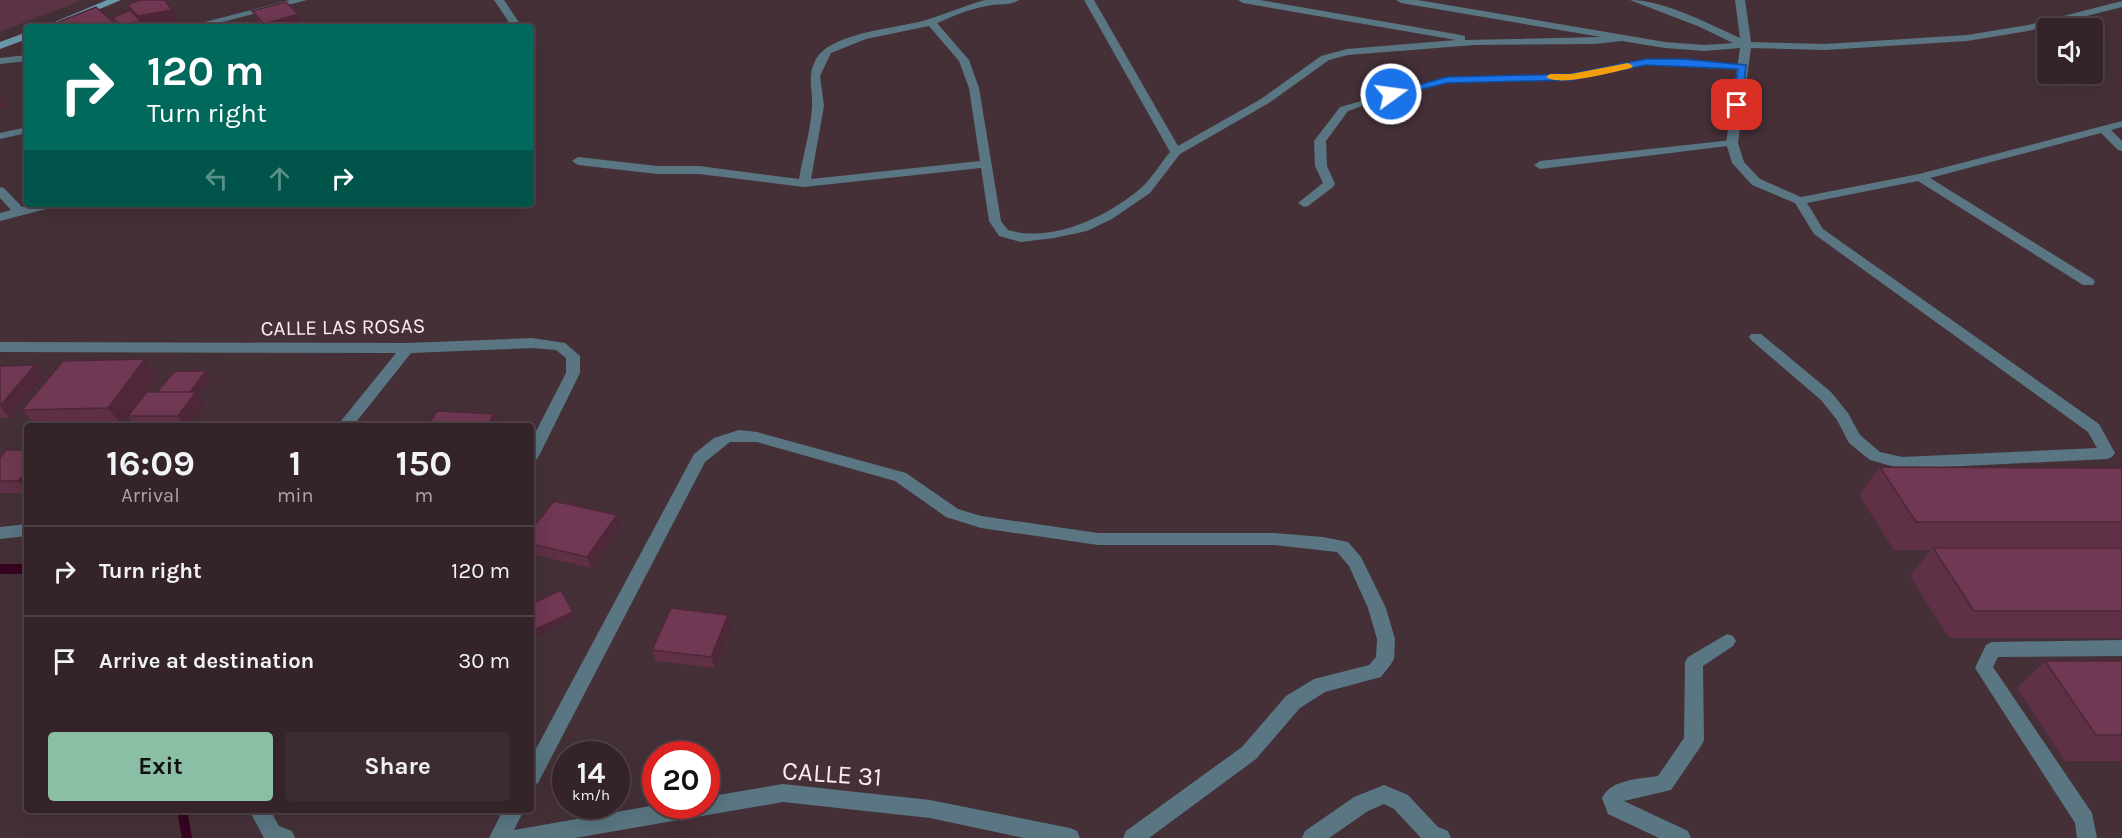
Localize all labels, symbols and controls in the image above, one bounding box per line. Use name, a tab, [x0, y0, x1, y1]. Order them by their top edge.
map controls	[2037, 18, 2103, 84]
button: sound	[2037, 18, 2103, 84]
text: 120 m	[147, 46, 264, 96]
icon: right	[48, 48, 126, 126]
position arrow	[1359, 62, 1423, 126]
pin	[1711, 79, 1762, 130]
icon: arrive	[1720, 88, 1753, 121]
text: Turn right	[147, 97, 267, 129]
icon: left	[200, 162, 233, 195]
icon: ahead	[263, 162, 296, 195]
icon: right	[326, 162, 359, 195]
street label: CALLE LAS ROSAS	[260, 314, 426, 340]
text: 16:09	[106, 442, 195, 484]
text: 1	[289, 442, 302, 484]
text: 150	[396, 442, 452, 484]
text: Arrival	[121, 484, 180, 507]
text: min	[277, 484, 314, 507]
text: m	[414, 484, 433, 507]
icon: right	[48, 555, 81, 588]
text: Turn right	[99, 558, 202, 584]
text: 120 m	[451, 558, 510, 584]
icon: arrive	[48, 645, 81, 678]
text: Arrive at destination	[99, 648, 314, 674]
text: 30 m	[458, 648, 510, 674]
button: Exit	[48, 732, 273, 801]
button: Share	[285, 732, 510, 801]
speed limit sign: 20	[642, 741, 720, 819]
text: 14	[577, 755, 605, 791]
street label: CALLE 31	[781, 755, 883, 793]
text: km/h	[572, 786, 610, 804]

